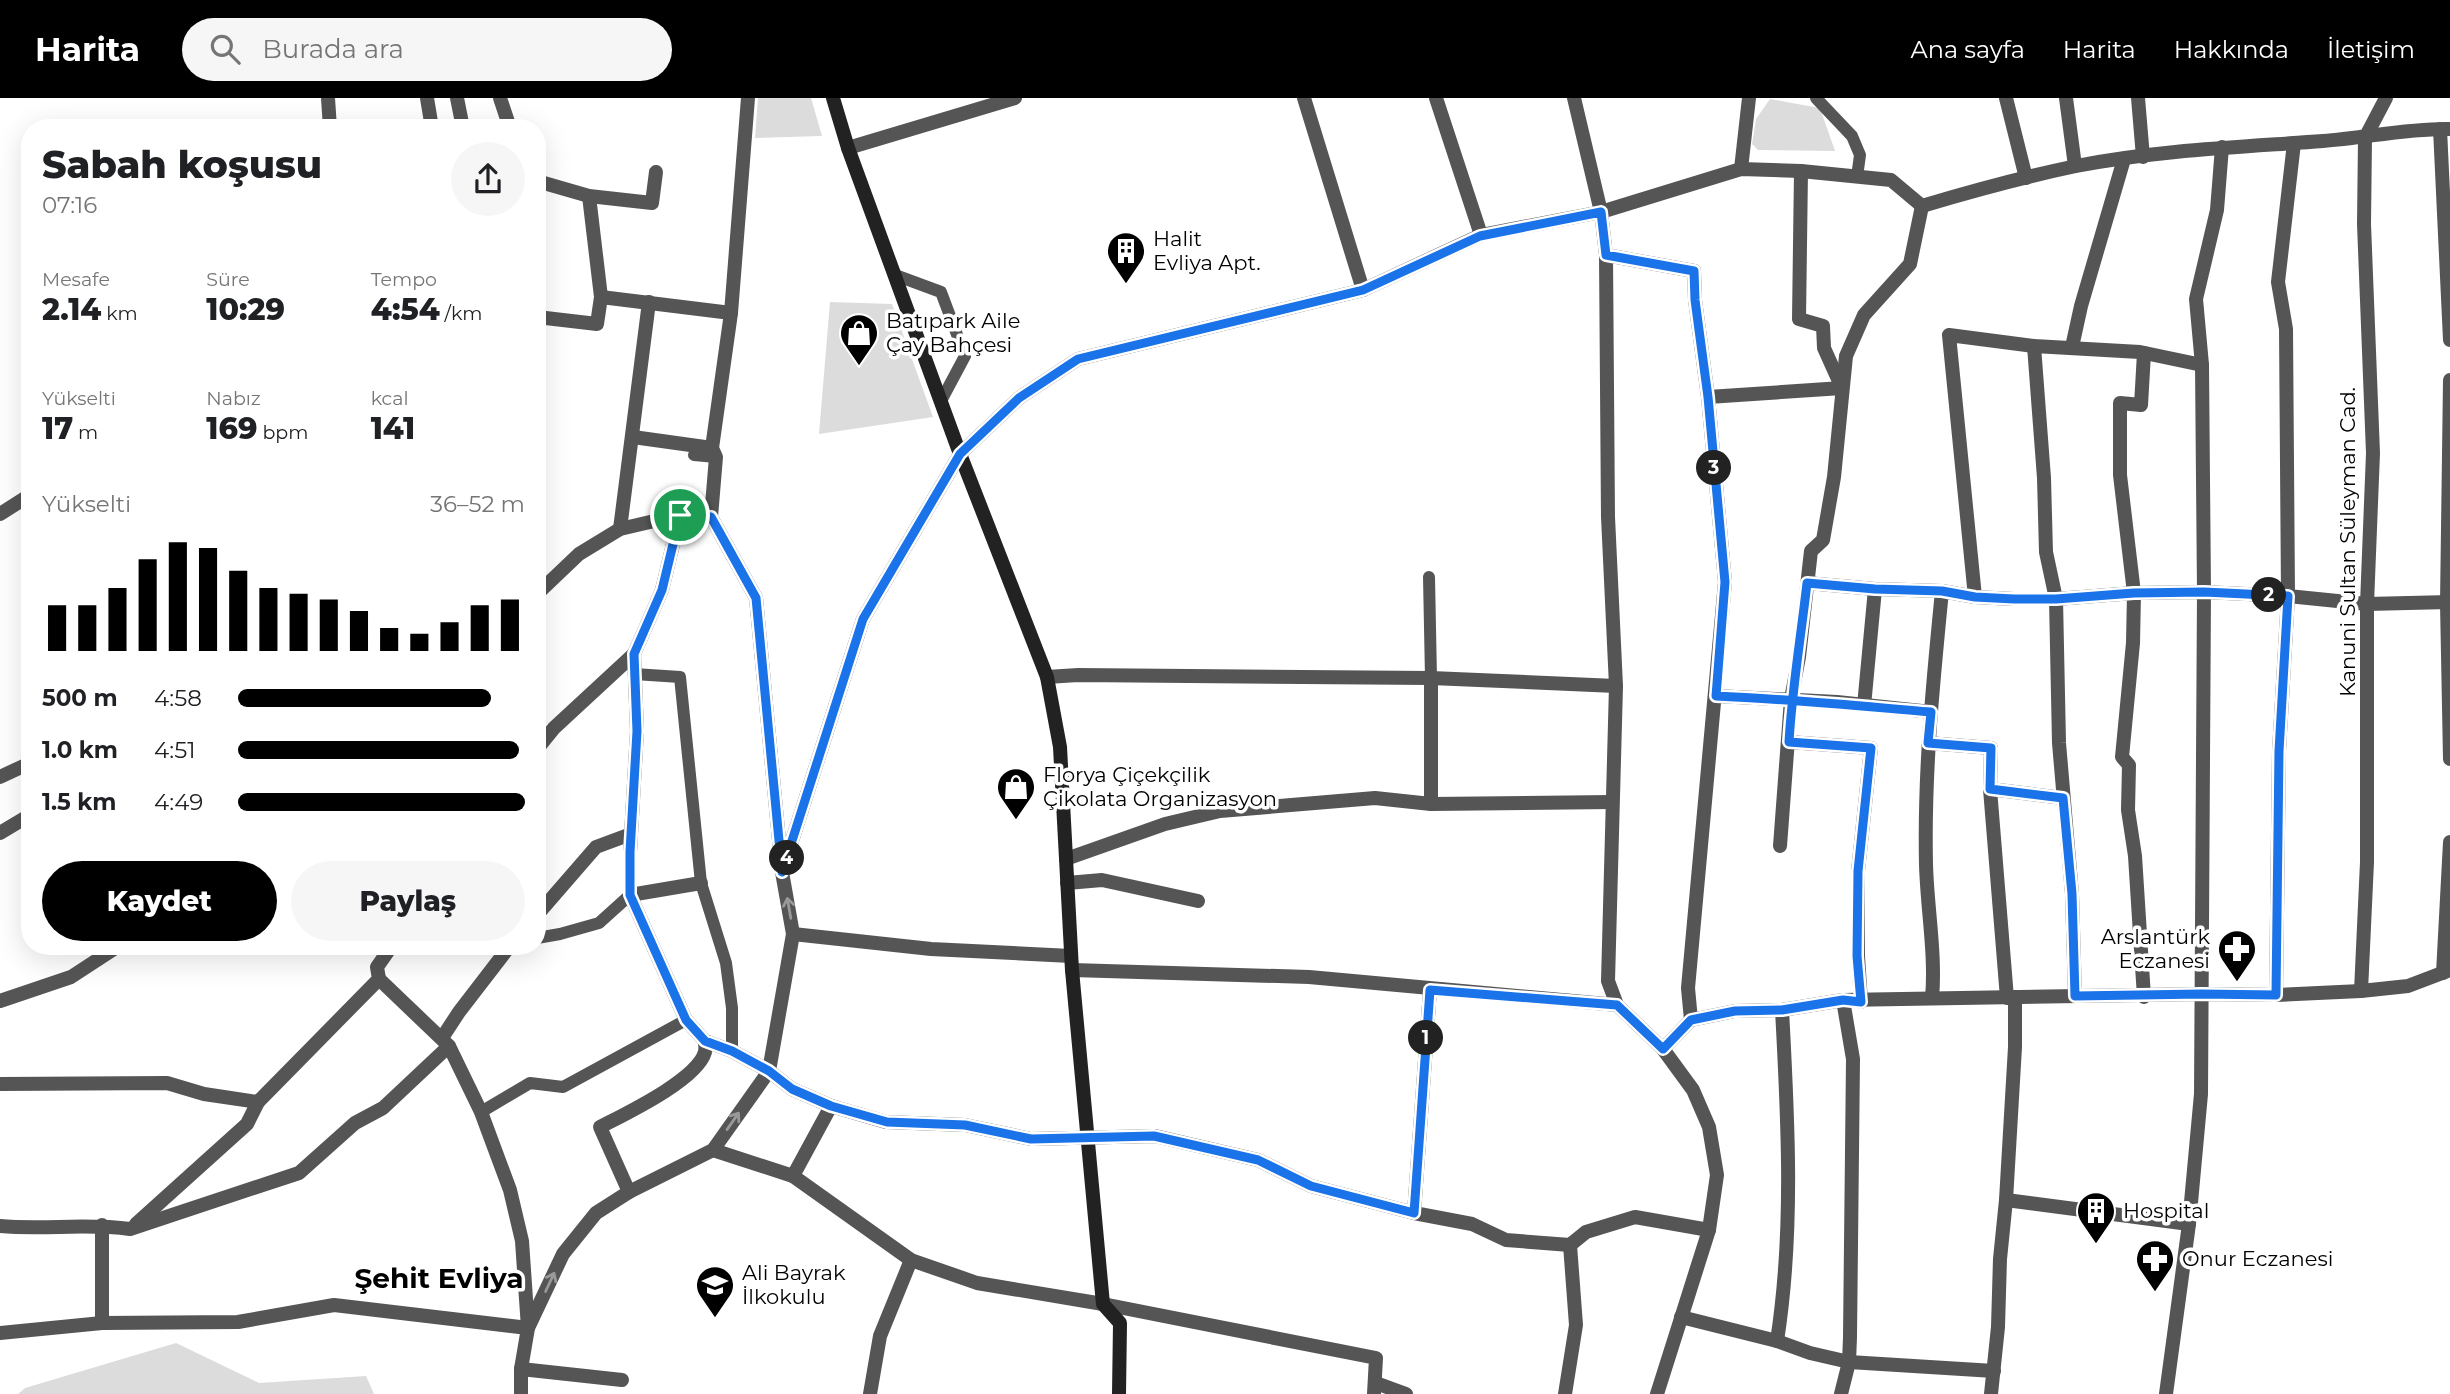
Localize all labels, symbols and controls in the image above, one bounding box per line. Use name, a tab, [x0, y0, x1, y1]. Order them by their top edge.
search box	[182, 18, 672, 81]
text: Harita	[35, 29, 140, 69]
icon: search	[206, 30, 244, 68]
text: Burada ara	[262, 33, 404, 65]
text: Ana sayfa	[1910, 35, 2025, 64]
text: Harita	[2063, 35, 2136, 64]
text: Hakkında	[2174, 35, 2289, 64]
text: İletişim	[2327, 35, 2415, 64]
text: Sabah koşusu	[42, 141, 322, 188]
button: share	[451, 142, 525, 216]
text: 07:16	[42, 191, 97, 219]
place label: Halit Evliya Apt.	[1153, 226, 1261, 275]
building icon: Halit Evliya Apt.	[1105, 230, 1147, 285]
text: Mesafe	[42, 268, 110, 291]
text: Süre	[206, 268, 250, 291]
text: Tempo	[371, 268, 437, 291]
text: 2.14	[42, 291, 101, 328]
text: 10:29	[206, 291, 285, 328]
text: 4:54	[371, 291, 440, 328]
text: km	[101, 302, 138, 325]
text: /km	[440, 302, 482, 325]
place label: Batıpark Aile Çay Bahçesi	[886, 308, 1020, 357]
shop icon: Batıpark Aile Çay Bahçesi	[838, 312, 880, 367]
text: Yükselti	[42, 387, 116, 410]
text: Nabız	[206, 387, 261, 410]
text: kcal	[371, 387, 409, 410]
street label: Kanuni Sultan Süleyman Cad.	[2335, 387, 2360, 697]
text: 17	[42, 410, 73, 447]
text: 169	[206, 410, 257, 447]
text: 141	[371, 410, 415, 447]
text: m	[73, 421, 98, 444]
text: bpm	[257, 421, 308, 444]
pin: 3	[1696, 450, 1732, 486]
text: 3	[1708, 456, 1719, 479]
pin	[650, 485, 710, 545]
text: Yükselti	[42, 490, 131, 518]
text: 36–52 m	[430, 490, 525, 518]
icon: arrive	[661, 496, 699, 534]
pin: 2	[2252, 578, 2286, 612]
text: 2	[2263, 583, 2274, 606]
text: 500 m	[42, 684, 118, 712]
text: 4:58	[154, 684, 202, 712]
text: 1.0 km	[42, 736, 118, 764]
text: 4:51	[154, 736, 196, 764]
place label: Florya Çiçekçilik Çikolata Organizasyon	[1043, 762, 1277, 811]
shop icon: Florya Çiçekçilik Çikolata Organizasyon	[995, 766, 1037, 821]
text: 1.5 km	[42, 788, 116, 816]
text: 4:49	[154, 788, 203, 816]
pin: 4	[770, 840, 804, 876]
text: 4	[780, 846, 793, 869]
button: Kaydet	[42, 861, 277, 941]
button: Paylaş	[291, 861, 525, 941]
one-way arrow	[782, 897, 795, 920]
place label: Arslantürk Eczanesi	[2101, 924, 2210, 973]
pharmacy icon: Arslantürk Eczanesi	[2216, 928, 2258, 983]
pin: 1	[1408, 1020, 1444, 1056]
text: 1	[1422, 1026, 1429, 1049]
one-way arrow	[726, 1112, 740, 1131]
building icon: Hospital	[2075, 1190, 2117, 1245]
place label: Hospital	[2123, 1198, 2209, 1223]
pharmacy icon: Onur Eczanesi	[2134, 1238, 2176, 1293]
place label: Onur Eczanesi	[2182, 1246, 2333, 1271]
place label: Ali Bayrak İlkokulu	[742, 1260, 846, 1309]
district label: Şehit Evliya	[354, 1261, 524, 1295]
school or university icon: Ali Bayrak İlkokulu	[694, 1264, 736, 1319]
one-way arrow	[544, 1272, 557, 1293]

